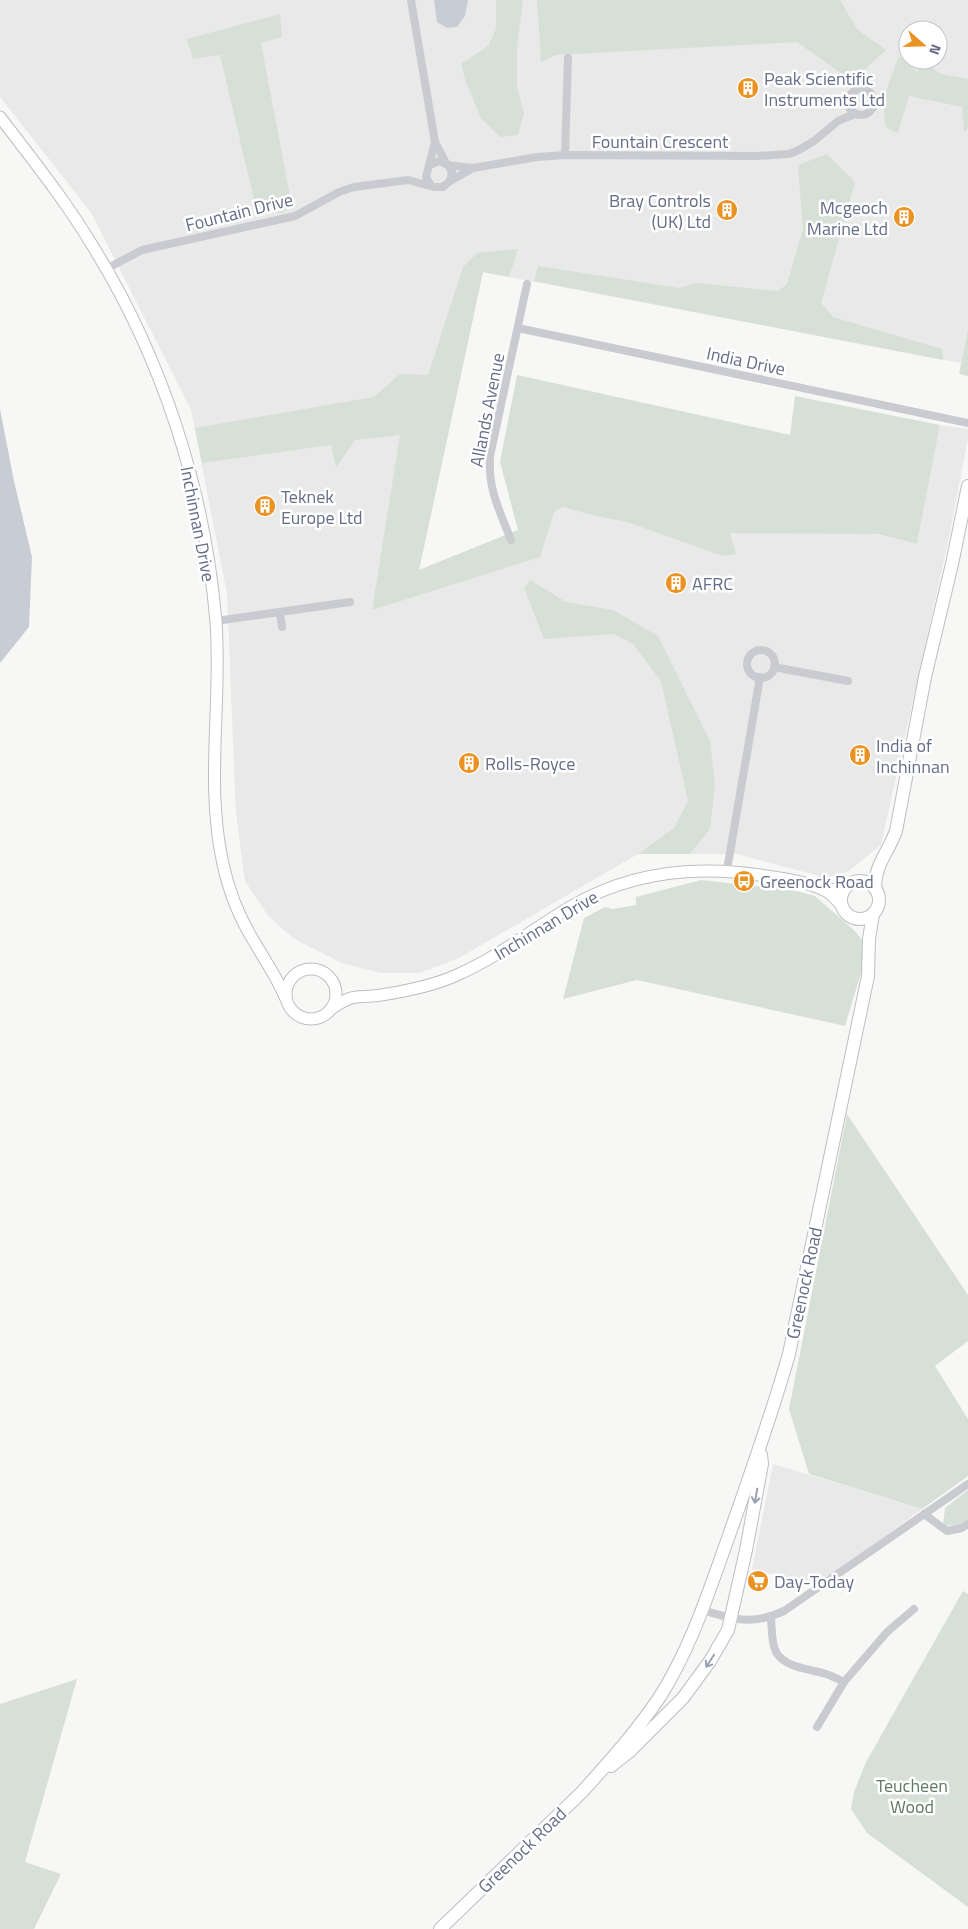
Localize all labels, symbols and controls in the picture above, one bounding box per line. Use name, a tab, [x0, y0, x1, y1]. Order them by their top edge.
north arrow	[898, 20, 948, 70]
text: N	[924, 41, 947, 58]
place label: Peak Scientific Instruments Ltd	[764, 65, 885, 113]
building icon: Peak Scientific Instruments Ltd	[736, 76, 760, 100]
street label: Fountain Crescent	[592, 128, 729, 155]
street label: Fountain Drive	[182, 186, 296, 238]
place label: Bray Controls (UK) Ltd	[609, 187, 711, 235]
place label: Mcgeoch Marine Ltd	[807, 194, 888, 242]
building icon: Bray Controls (UK) Ltd	[715, 198, 739, 222]
building icon: Mcgeoch Marine Ltd	[892, 205, 916, 229]
street label: India Drive	[704, 339, 788, 383]
street label: Allands Avenue	[463, 351, 511, 469]
street label: Inchinnan Drive	[174, 464, 222, 584]
place label: Teknek Europe Ltd	[281, 483, 363, 531]
building icon: Teknek Europe Ltd	[253, 494, 277, 518]
place label: AFRC	[692, 570, 733, 597]
building icon: AFRC	[664, 571, 688, 595]
place label: India of Inchinnan	[876, 732, 950, 780]
building icon: India of Inchinnan	[848, 743, 872, 767]
place label: Rolls-Royce	[485, 750, 575, 777]
building icon: Rolls-Royce	[457, 751, 481, 775]
place label: Greenock Road	[760, 868, 874, 895]
bus stop icon: Greenock Road	[732, 869, 756, 893]
street label: Inchinnan Drive	[489, 883, 603, 967]
street label: Greenock Road	[779, 1224, 829, 1342]
one-way arrow	[751, 1488, 761, 1504]
place label: Day-Today	[774, 1568, 854, 1595]
supermarket icon: Day-Today	[746, 1569, 770, 1593]
one-way arrow	[704, 1654, 714, 1668]
park label: Teucheen Wood	[876, 1772, 948, 1820]
street label: Greenock Road	[472, 1801, 572, 1899]

